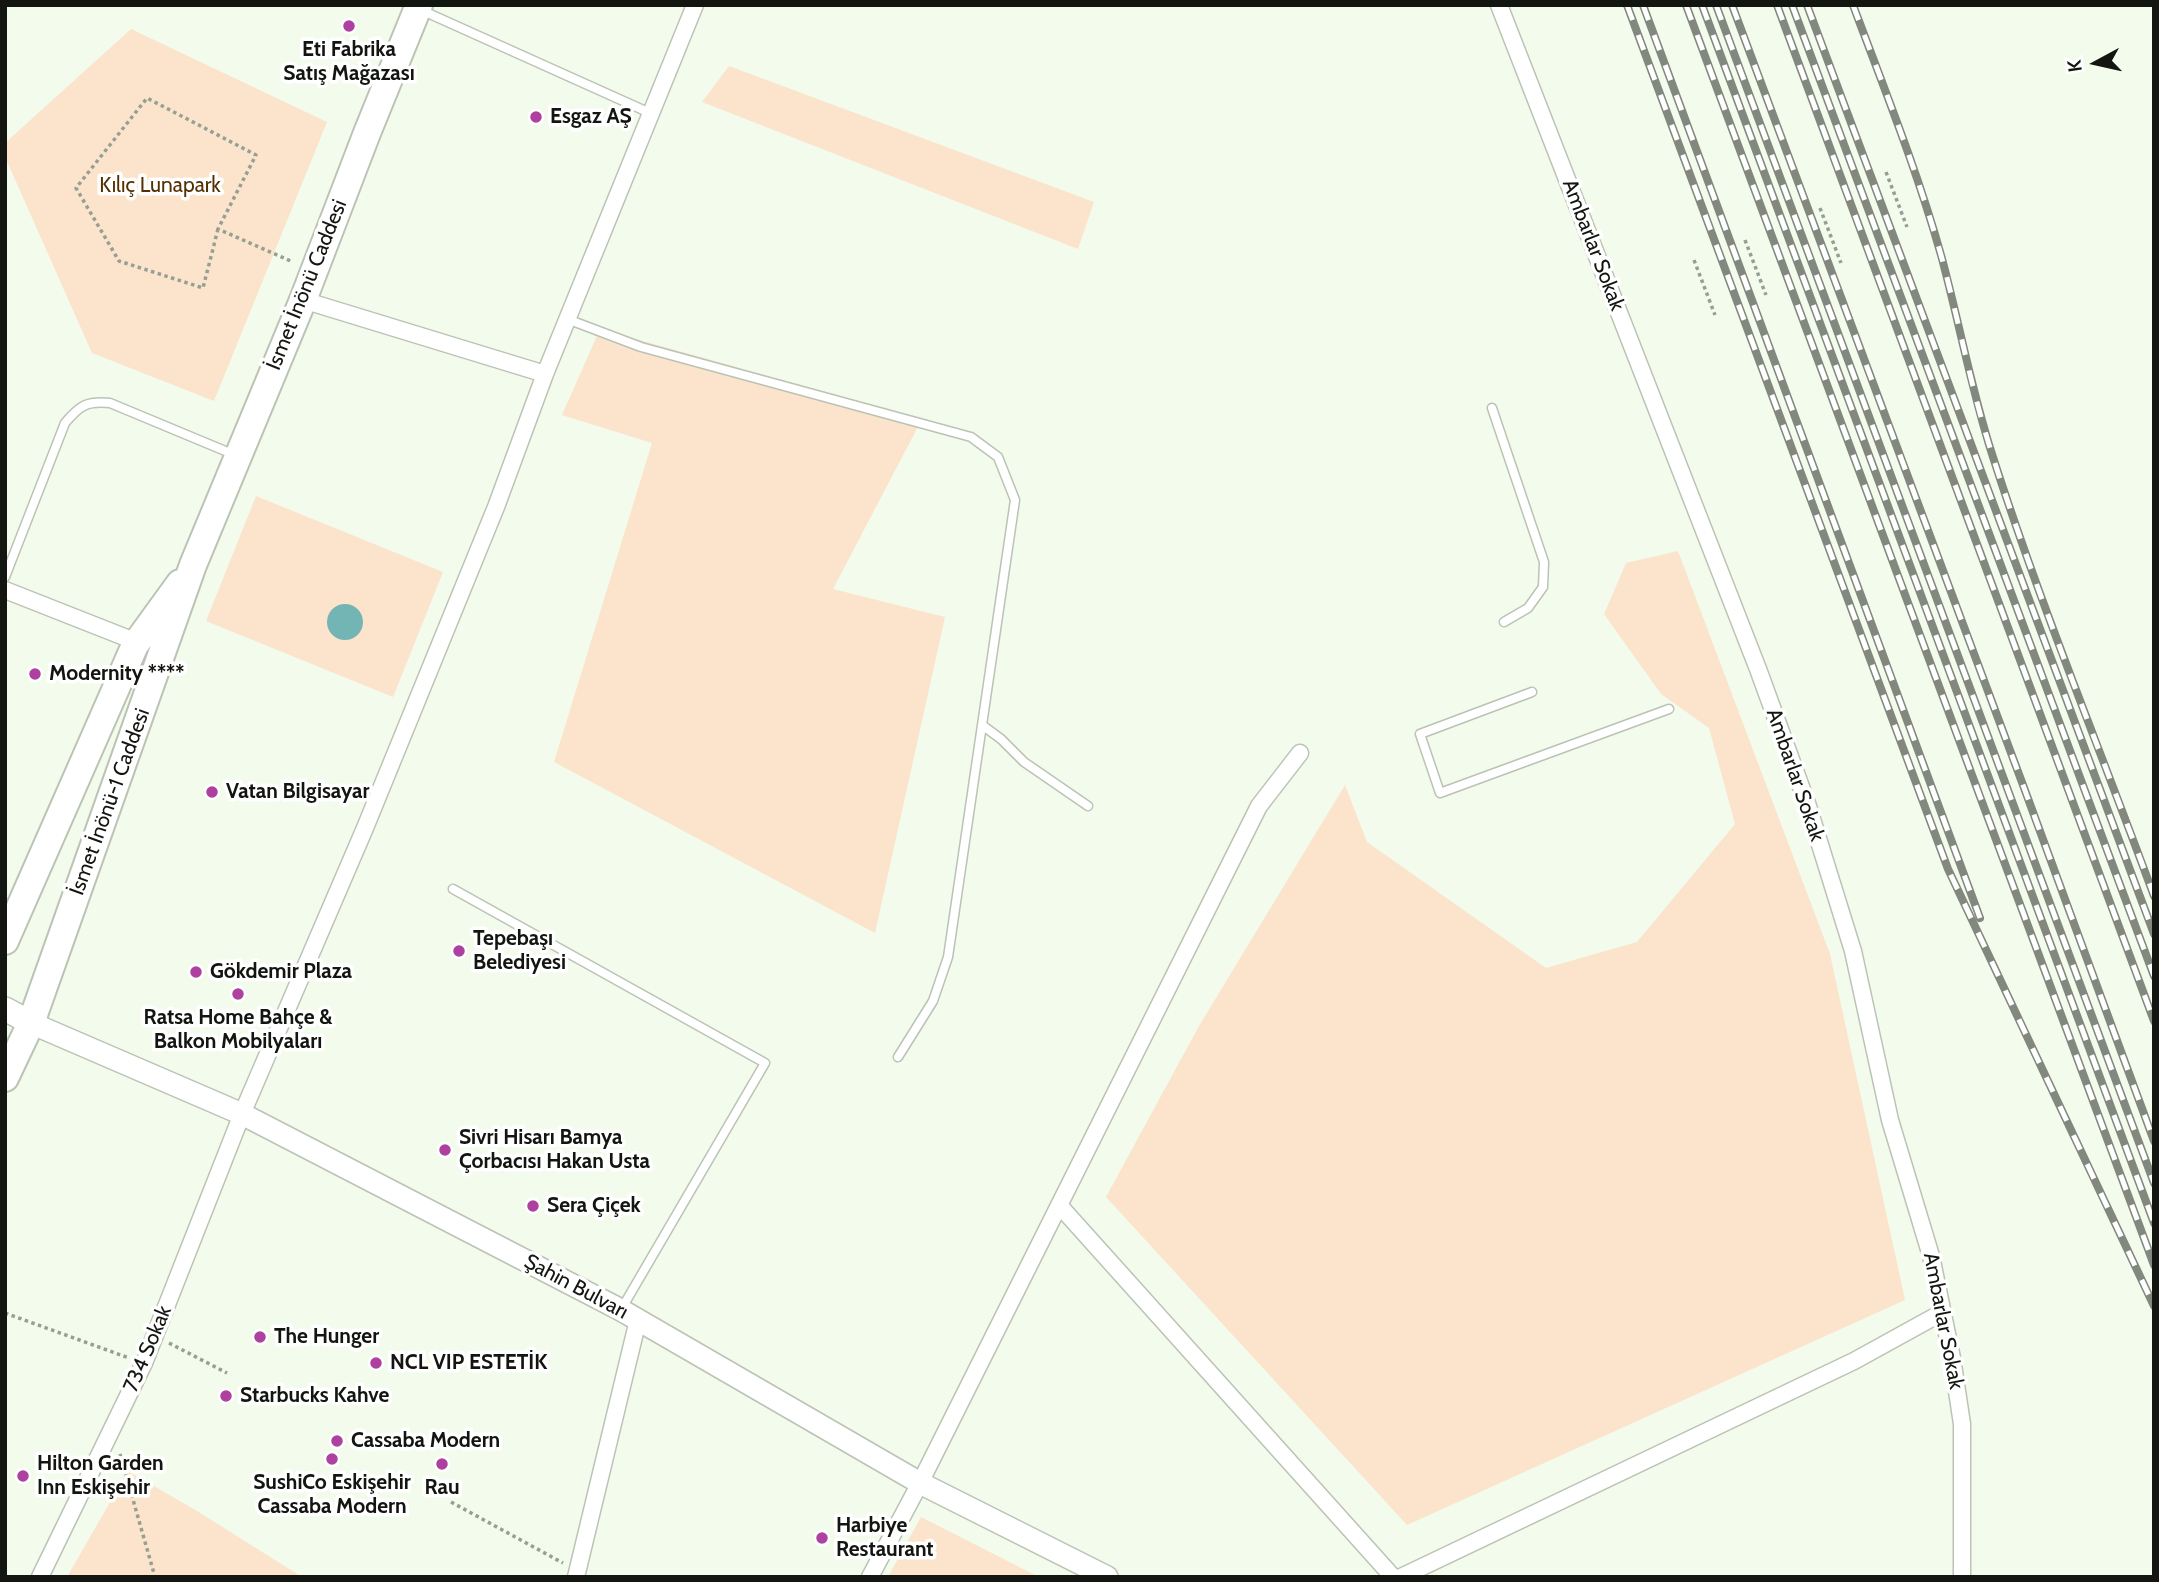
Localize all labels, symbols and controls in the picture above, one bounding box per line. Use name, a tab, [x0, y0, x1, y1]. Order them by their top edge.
marker: Eti Fabrika Satış Mağazası	[341, 18, 357, 34]
north arrow	[2061, 28, 2131, 98]
place label: Eti Fabrika Satış Mağazası	[283, 37, 415, 87]
text: K	[2062, 58, 2087, 74]
place label: Esgaz AŞ	[550, 104, 632, 130]
marker: Esgaz AŞ	[528, 109, 544, 125]
park label: Kılıç Lunapark	[99, 173, 221, 199]
street label: Ambarlar Sokak	[1556, 176, 1630, 314]
street label: İsmet İnönü Caddesi	[261, 196, 353, 374]
place label: Modernity ****	[49, 661, 184, 687]
marker: Modernity ****	[27, 666, 43, 682]
street label: İsmet İnönü-1 Caddesi	[65, 705, 155, 899]
street label: Ambarlar Sokak	[1761, 705, 1829, 845]
place label: Vatan Bilgisayar	[226, 779, 369, 805]
marker: Vatan Bilgisayar	[204, 784, 220, 800]
place label: Tepebaşı Belediyesi	[473, 926, 566, 976]
marker: Tepebaşı Belediyesi	[451, 943, 467, 959]
place label: Gökdemir Plaza	[210, 959, 352, 985]
marker: Gökdemir Plaza	[188, 964, 204, 980]
marker: Ratsa Home Bahçe & Balkon Mobilyaları	[230, 986, 246, 1002]
place label: Ratsa Home Bahçe & Balkon Mobilyaları	[144, 1005, 332, 1055]
place label: Sivri Hisarı Bamya Çorbacısı Hakan Usta	[459, 1125, 650, 1175]
marker: Sivri Hisarı Bamya Çorbacısı Hakan Usta	[437, 1142, 453, 1158]
place label: Sera Çiçek	[547, 1193, 641, 1219]
marker: Sera Çiçek	[525, 1198, 541, 1214]
street label: Şahin Bulvarı	[520, 1249, 632, 1325]
street label: Ambarlar Sokak	[1917, 1251, 1969, 1391]
street label: 734 Sokak	[119, 1302, 177, 1396]
place label: The Hunger	[274, 1324, 379, 1350]
marker: The Hunger	[252, 1329, 268, 1345]
place label: NCL VIP ESTETİK	[390, 1350, 547, 1376]
marker: NCL VIP ESTETİK	[368, 1355, 384, 1371]
place label: Starbucks Kahve	[240, 1383, 389, 1409]
marker: Starbucks Kahve	[218, 1388, 234, 1404]
place label: Cassaba Modern	[351, 1428, 500, 1454]
marker: Cassaba Modern	[329, 1433, 345, 1449]
place label: Hilton Garden Inn Eskişehir	[37, 1451, 164, 1501]
marker: SushiCo Eskişehir Cassaba Modern	[324, 1451, 340, 1467]
marker: Rau	[434, 1456, 450, 1472]
marker: Hilton Garden Inn Eskişehir	[15, 1468, 31, 1484]
place label: SushiCo Eskişehir Cassaba Modern	[253, 1470, 411, 1520]
place label: Rau	[424, 1475, 460, 1501]
place label: Harbiye Restaurant	[836, 1513, 934, 1563]
marker: Harbiye Restaurant	[814, 1530, 830, 1546]

